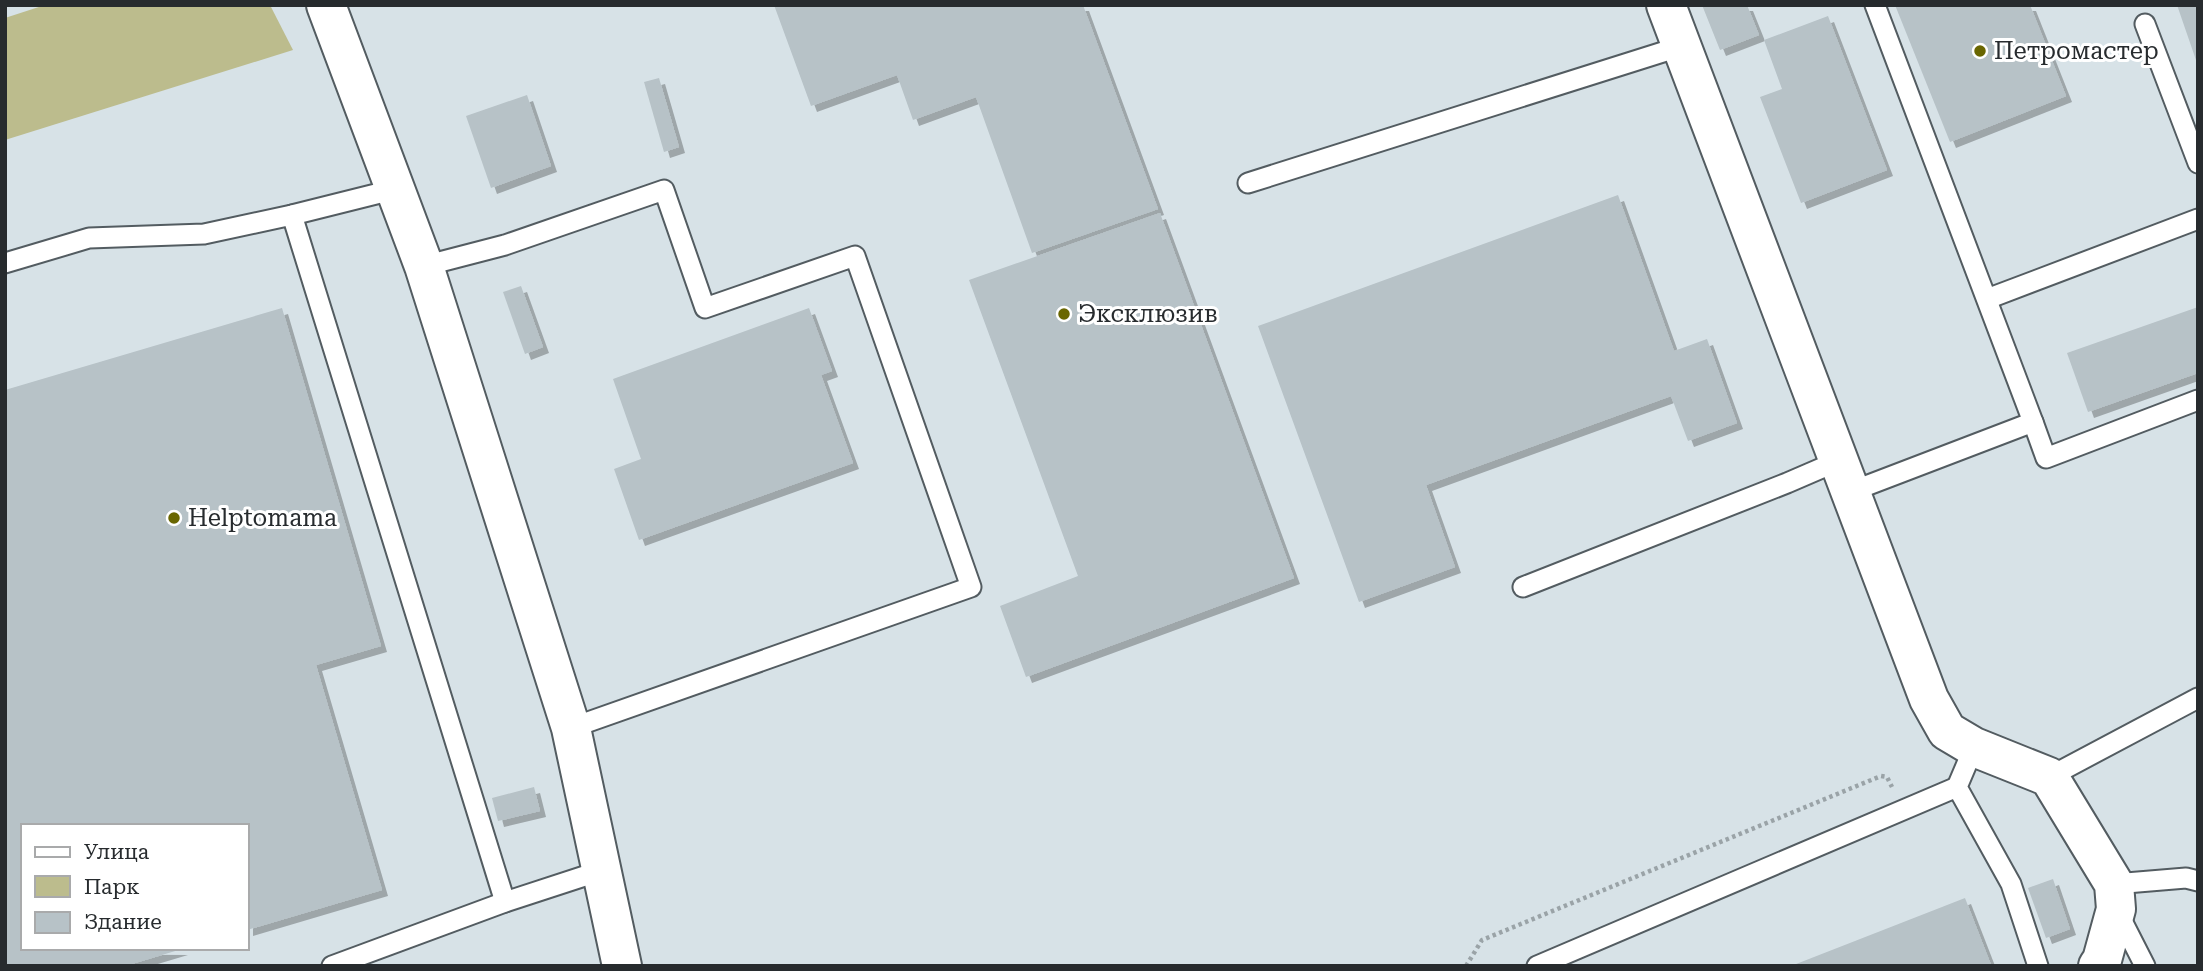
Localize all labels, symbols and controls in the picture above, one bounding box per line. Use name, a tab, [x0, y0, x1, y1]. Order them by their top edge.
place label: Петромастер	[1994, 37, 2159, 65]
marker: Петромастер	[1972, 43, 1988, 59]
place label: Эксклюзив	[1078, 300, 1218, 328]
marker: Эксклюзив	[1056, 306, 1072, 322]
place label: Helptomama	[188, 504, 337, 532]
marker: Helptomama	[166, 510, 182, 526]
legend	[21, 824, 248, 950]
text: Улица	[84, 840, 150, 864]
text: Парк	[84, 875, 140, 899]
text: Здание	[84, 910, 162, 934]

